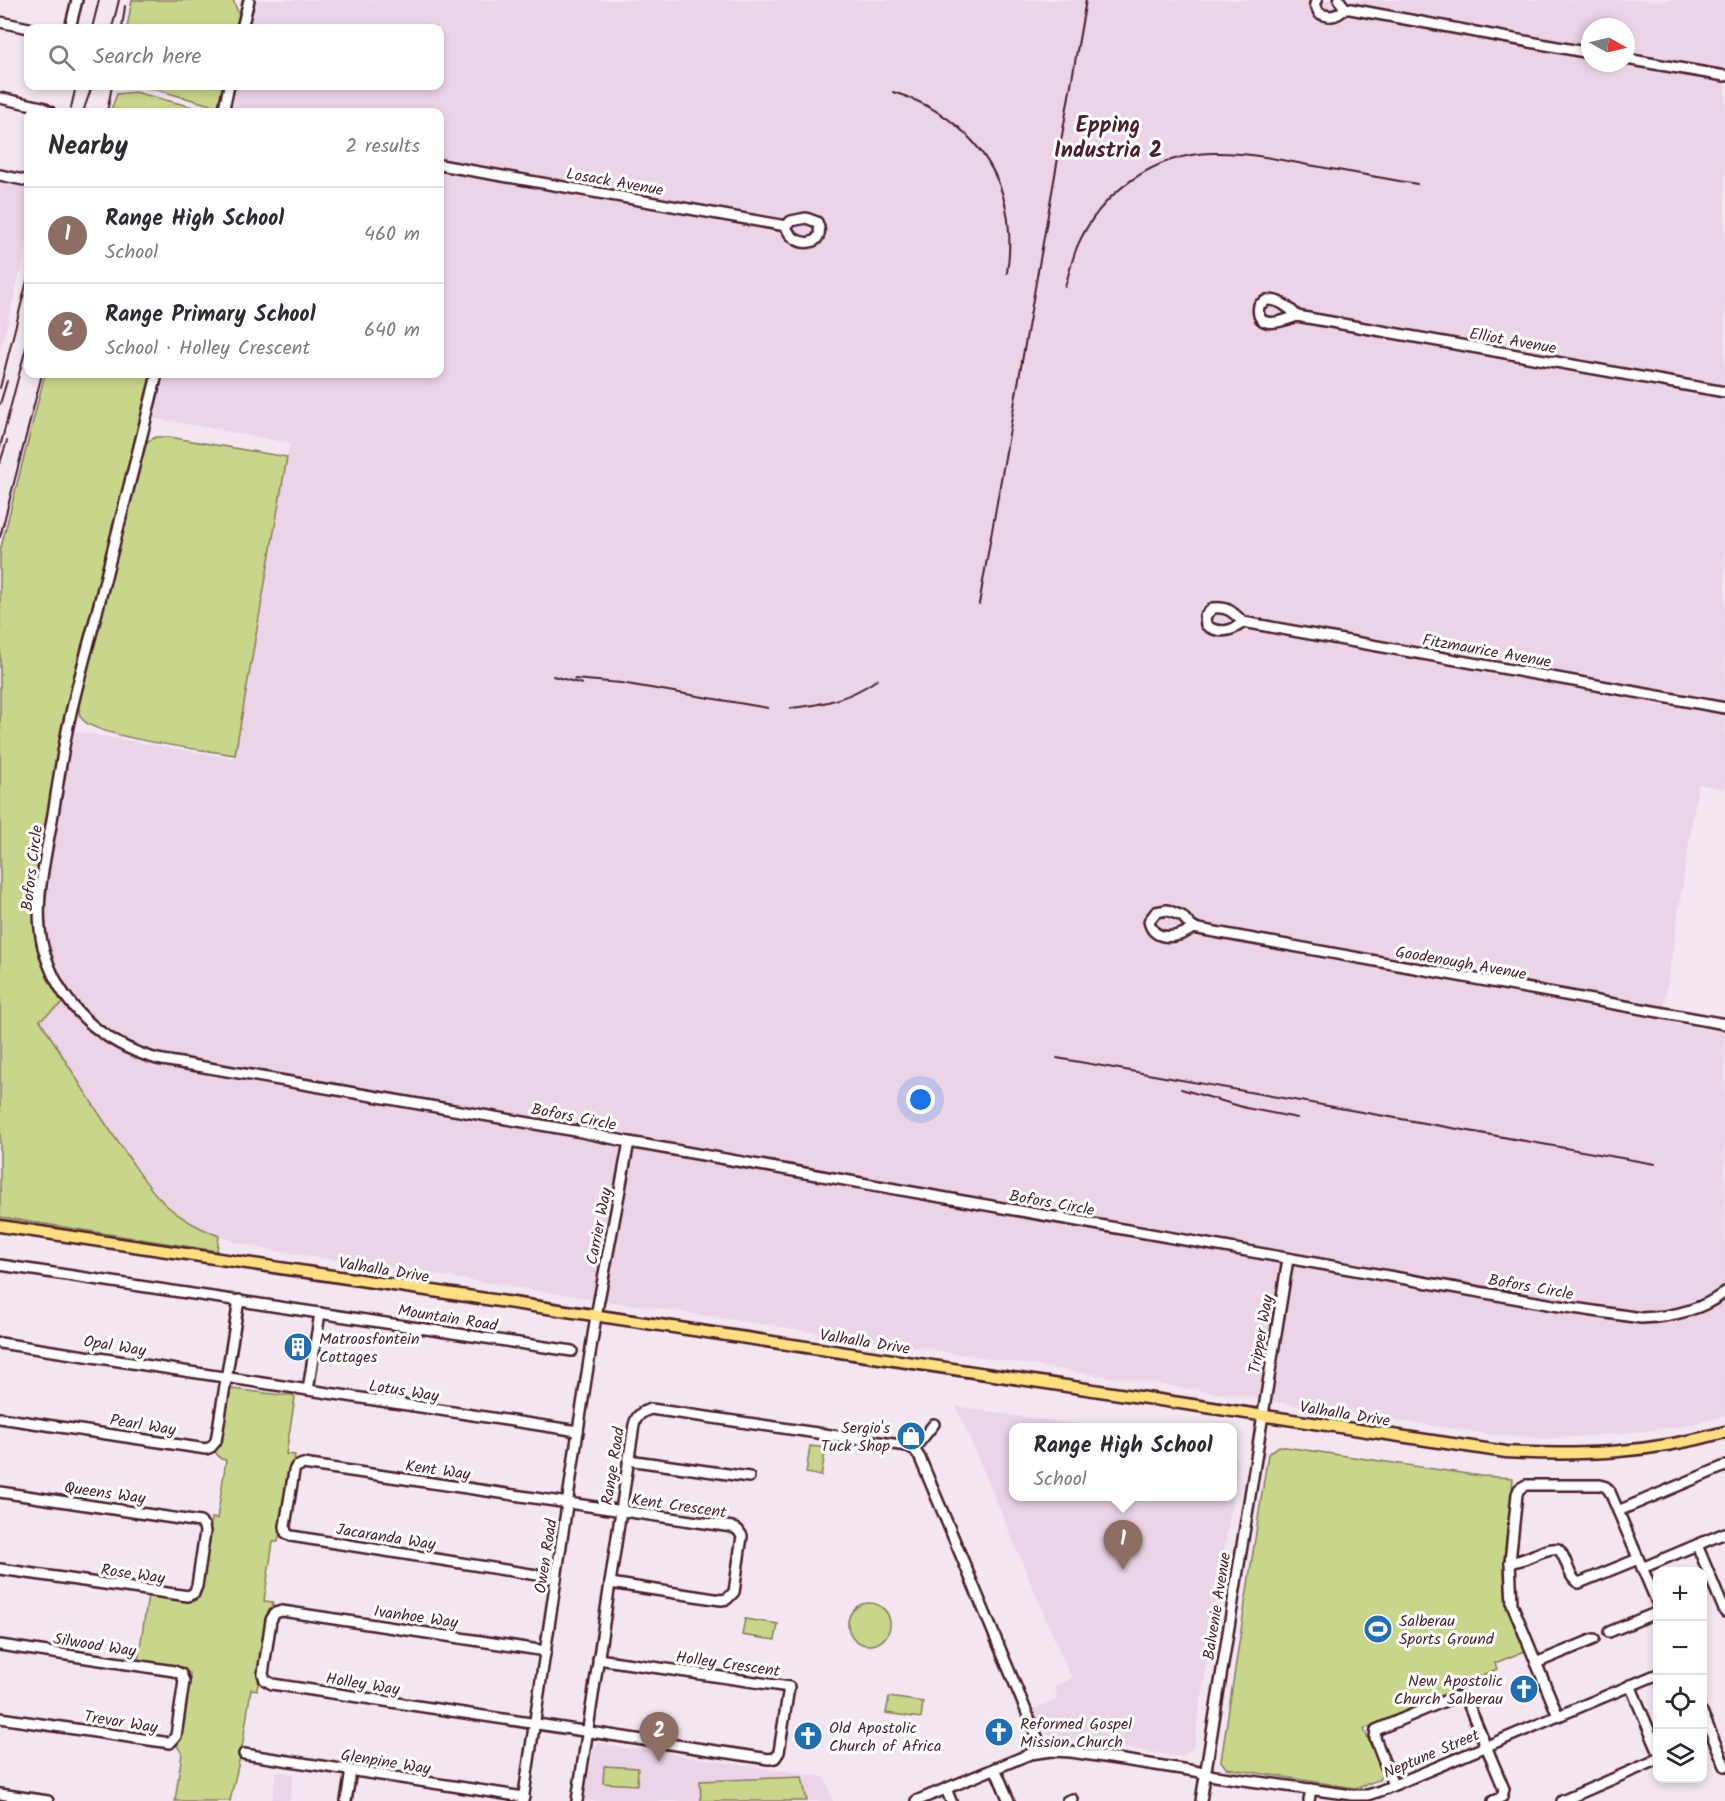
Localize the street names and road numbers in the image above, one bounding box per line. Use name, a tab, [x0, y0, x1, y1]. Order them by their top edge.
street label: Losack Avenue	[564, 162, 665, 203]
street label: Elliot Avenue	[1467, 322, 1558, 361]
street label: Fitzmaurice Avenue	[1420, 628, 1553, 675]
street label: Bofors Circle	[15, 824, 50, 912]
street label: Goodenough Avenue	[1393, 940, 1528, 987]
street label: Bofors Circle	[529, 1097, 618, 1138]
street label: Bofors Circle	[1007, 1184, 1096, 1223]
street label: Carrier Way	[580, 1185, 619, 1267]
street label: Valhalla Drive	[337, 1251, 431, 1290]
street label: Bofors Circle	[1486, 1268, 1575, 1307]
street label: Tripper Way	[1242, 1293, 1281, 1376]
street label: Mountain Road	[396, 1298, 500, 1339]
street label: Valhalla Drive	[818, 1323, 912, 1362]
street label: Opal Way	[82, 1329, 148, 1364]
street label: Lotus Way	[367, 1374, 441, 1409]
street label: Valhalla Drive	[1298, 1395, 1392, 1434]
street label: Pearl Way	[108, 1408, 178, 1443]
street label: Range Road	[595, 1424, 632, 1507]
street label: Kent Way	[404, 1454, 472, 1487]
street label: Queens Way	[63, 1475, 147, 1512]
street label: Kent Crescent	[630, 1487, 729, 1526]
street label: Owen Road	[528, 1516, 565, 1595]
street label: Jacaranda Way	[334, 1517, 438, 1558]
street label: Balvenie Avenue	[1197, 1551, 1238, 1662]
street label: Rose Way	[99, 1558, 167, 1591]
street label: Ivanhoe Way	[372, 1599, 460, 1636]
street label: Silwood Way	[52, 1627, 138, 1664]
street label: Holley Crescent	[674, 1645, 782, 1684]
street label: Holley Way	[324, 1666, 402, 1703]
street label: Trevor Way	[82, 1704, 160, 1741]
street label: Neptune Street	[1380, 1723, 1484, 1786]
street label: Glenpine Way	[339, 1743, 433, 1782]

